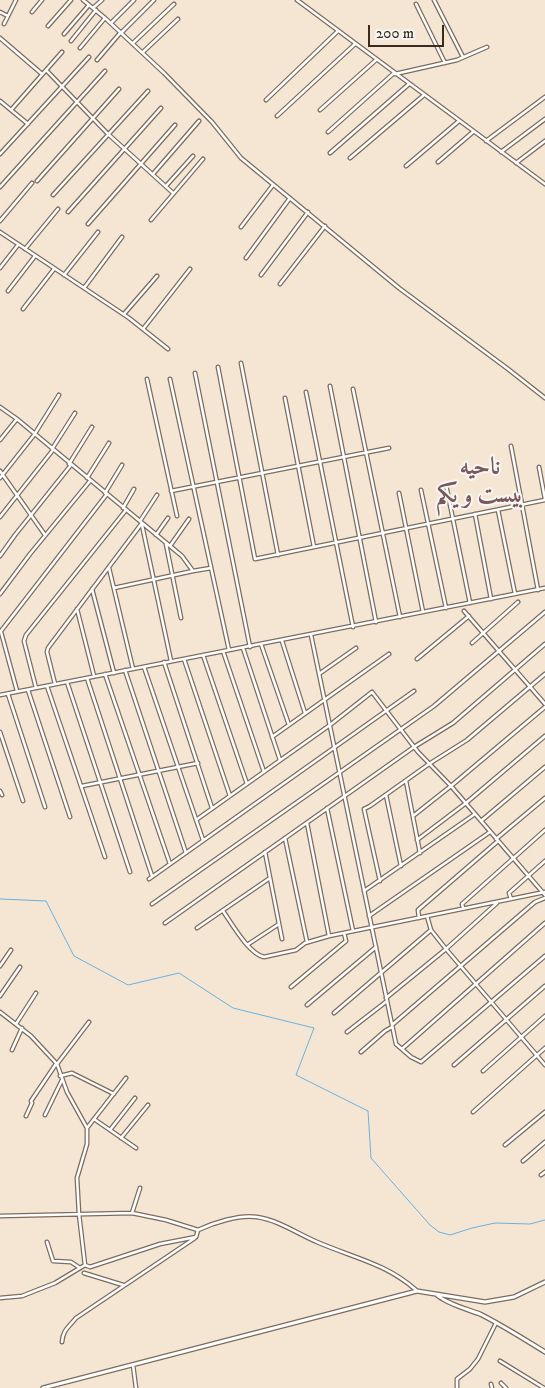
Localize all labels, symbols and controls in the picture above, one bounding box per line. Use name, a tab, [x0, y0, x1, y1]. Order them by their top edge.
scale bar	[370, 15, 446, 47]
text: 200 m	[376, 24, 414, 43]
district label: ناحیه بیست و یکم	[436, 455, 524, 511]

